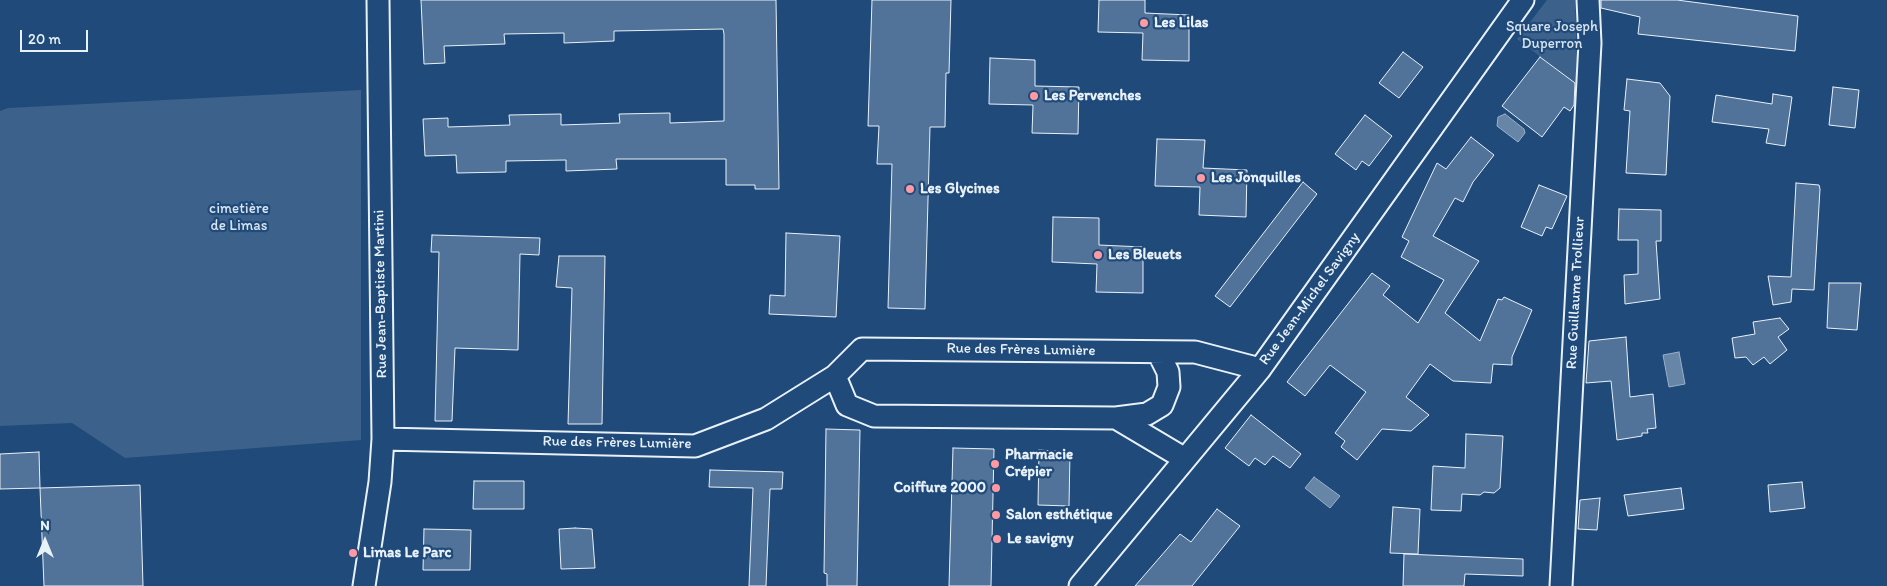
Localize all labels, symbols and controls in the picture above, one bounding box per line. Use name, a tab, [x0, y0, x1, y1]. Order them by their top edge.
place label: Les Lilas	[1154, 14, 1208, 32]
marker: Les Lilas	[1138, 17, 1150, 29]
park label: Square Joseph Duperron	[1506, 18, 1598, 53]
scale bar	[22, 20, 90, 52]
text: 20 m	[28, 30, 61, 48]
place label: Les Pervenches	[1044, 87, 1141, 105]
marker: Les Pervenches	[1028, 90, 1040, 102]
place label: Les Jonquilles	[1211, 169, 1301, 187]
marker: Les Jonquilles	[1195, 172, 1207, 184]
place label: Les Glycines	[920, 180, 1000, 198]
marker: Les Glycines	[904, 183, 916, 195]
park label: cimetière de Limas	[209, 200, 269, 235]
street label: Rue Jean-Baptiste Martini	[371, 210, 391, 378]
street label: Rue Guillaume Trollieur	[1563, 216, 1589, 370]
street label: Rue Jean-Michel Savigny	[1256, 229, 1364, 369]
place label: Les Bleuets	[1108, 246, 1182, 264]
marker: Les Bleuets	[1092, 249, 1104, 261]
street label: Rue des Frères Lumière	[946, 340, 1096, 360]
street label: Rue des Frères Lumière	[542, 433, 692, 453]
place label: Pharmacie Crépier	[1005, 446, 1073, 481]
marker: Pharmacie Crépier	[989, 458, 1001, 470]
place label: Coiffure 2000	[893, 479, 986, 497]
marker: Coiffure 2000	[990, 482, 1002, 494]
place label: Salon esthétique	[1006, 506, 1113, 524]
marker: Salon esthétique	[990, 509, 1002, 521]
north arrow	[20, 516, 70, 566]
text: N	[40, 517, 50, 534]
place label: Le savigny	[1007, 530, 1074, 548]
marker: Le savigny	[991, 533, 1003, 545]
place label: Limas Le Parc	[363, 544, 451, 562]
marker: Limas Le Parc	[347, 547, 359, 559]

